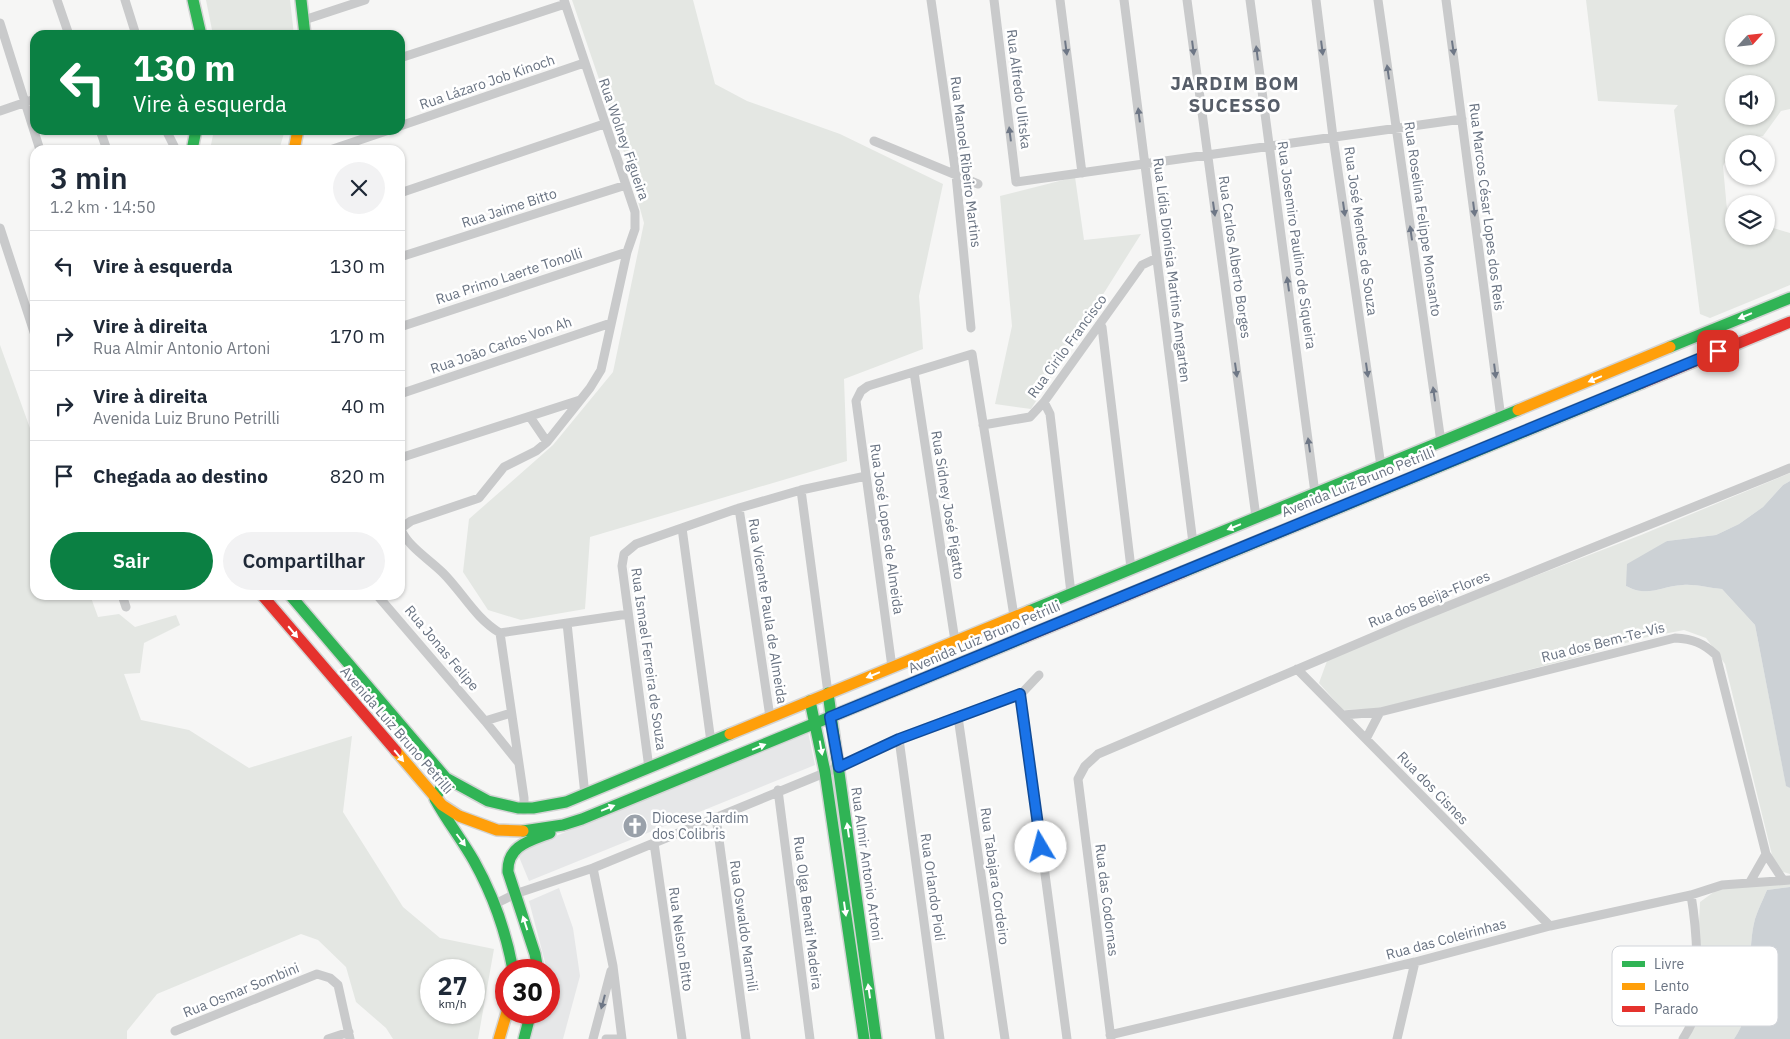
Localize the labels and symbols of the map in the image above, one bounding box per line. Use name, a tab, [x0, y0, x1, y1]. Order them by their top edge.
north arrow	[1725, 15, 1775, 65]
street label: Rua Alfredo Ulitska	[1003, 28, 1035, 150]
one-way arrow	[1062, 41, 1070, 57]
one-way arrow	[1189, 41, 1197, 57]
one-way arrow	[1318, 41, 1326, 57]
one-way arrow	[1449, 41, 1457, 57]
one-way arrow	[1253, 45, 1261, 61]
street label: Rua Lázaro Job Kinoch	[417, 50, 557, 114]
one-way arrow	[1384, 64, 1392, 80]
district label: JARDIM BOM SUCESSO	[1170, 71, 1300, 117]
street label: Rua Manoel Ribeiro Martins	[947, 75, 985, 249]
street label: Rua Wolney Figueira	[595, 76, 653, 203]
street label: Rua Marcos César Lopes dos Reis	[1465, 102, 1509, 312]
one-way arrow	[1134, 107, 1142, 123]
street label: Rua Roselina Felippe Monsanto	[1400, 120, 1446, 318]
one-way arrow	[1006, 125, 1014, 141]
street label: Rua Josemiro Paulino de Siqueira	[1273, 140, 1321, 351]
street label: Rua José Mendes de Souza	[1340, 145, 1382, 317]
street label: Rua Lídia Dionísia Martins Amgarten	[1149, 157, 1195, 383]
street label: Rua Carlos Alberto Borges	[1215, 174, 1255, 340]
street label: Rua Jaime Bitto	[459, 184, 559, 232]
one-way arrow	[1211, 202, 1219, 218]
one-way arrow	[1340, 202, 1348, 218]
one-way arrow	[1470, 202, 1478, 218]
one-way arrow	[1407, 225, 1415, 241]
street label: Rua Primo Laerte Tonolli	[433, 244, 585, 308]
one-way arrow	[1284, 275, 1292, 291]
street label: Rua Cirilo Francisco	[1023, 291, 1111, 401]
street label: Rua João Carlos Von Ah	[428, 312, 574, 378]
one-way arrow	[1738, 313, 1752, 321]
pin	[1697, 330, 1739, 372]
one-way arrow	[1233, 363, 1241, 379]
one-way arrow	[1363, 363, 1371, 379]
one-way arrow	[1491, 363, 1499, 379]
one-way arrow	[1588, 375, 1602, 383]
one-way arrow	[1430, 386, 1438, 402]
street label: Rua Sidney José Pigatto	[927, 429, 969, 581]
one-way arrow	[1305, 437, 1313, 453]
street label: Rua José Lopes de Almeida	[866, 443, 908, 616]
street label: Avenida Luiz Bruno Petrilli	[1279, 443, 1437, 521]
street label: Rua Vicente Paula de Almeida	[744, 517, 792, 705]
one-way arrow	[1227, 523, 1241, 531]
street label: Rua dos Beija-Flores	[1366, 566, 1493, 632]
street label: Rua Ismael Ferreira de Souza	[627, 567, 671, 752]
street label: Avenida Luiz Bruno Petrilli	[905, 597, 1063, 677]
street label: Rua Jonas Felipe	[401, 601, 483, 695]
street label: Rua dos Bem-Te-Vis	[1539, 618, 1667, 666]
one-way arrow	[288, 625, 299, 638]
street label: Avenida Luiz Bruno Petrilli	[337, 662, 457, 798]
one-way arrow	[866, 671, 880, 679]
one-way arrow	[817, 741, 825, 757]
one-way arrow	[752, 742, 766, 750]
street label: Rua dos Cisnes	[1393, 747, 1473, 829]
one-way arrow	[393, 749, 404, 762]
street label: Rua Almir Antonio Artoni	[847, 786, 887, 942]
one-way arrow	[601, 804, 616, 812]
street label: Rua Tabajara Cordeiro	[976, 806, 1014, 946]
place label: Diocese Jardim dos Colibris	[652, 809, 749, 843]
church icon: Diocese Jardim dos Colibris	[622, 813, 648, 839]
position arrow	[1014, 820, 1066, 872]
one-way arrow	[843, 821, 851, 837]
street label: Rua Orlando Pioli	[917, 832, 949, 942]
one-way arrow	[456, 833, 466, 847]
street label: Rua Olga Benati Madeira	[790, 835, 826, 991]
street label: Rua das Codornas	[1091, 843, 1123, 957]
street label: Rua Oswaldo Marmili	[726, 859, 762, 993]
street label: Rua Nelson Bitto	[665, 886, 697, 992]
one-way arrow	[841, 901, 849, 917]
street label: Rua das Coleirinhas	[1384, 914, 1508, 964]
one-way arrow	[521, 915, 529, 930]
legend	[1612, 946, 1778, 1026]
text: Livre	[1654, 955, 1684, 973]
street label: Rua Osmar Sombini	[180, 958, 302, 1022]
speed limit sign: 30	[495, 959, 560, 1024]
text: Lento	[1654, 977, 1689, 995]
one-way arrow	[865, 982, 873, 998]
one-way arrow	[598, 995, 606, 1010]
text: Parado	[1654, 1000, 1698, 1018]

